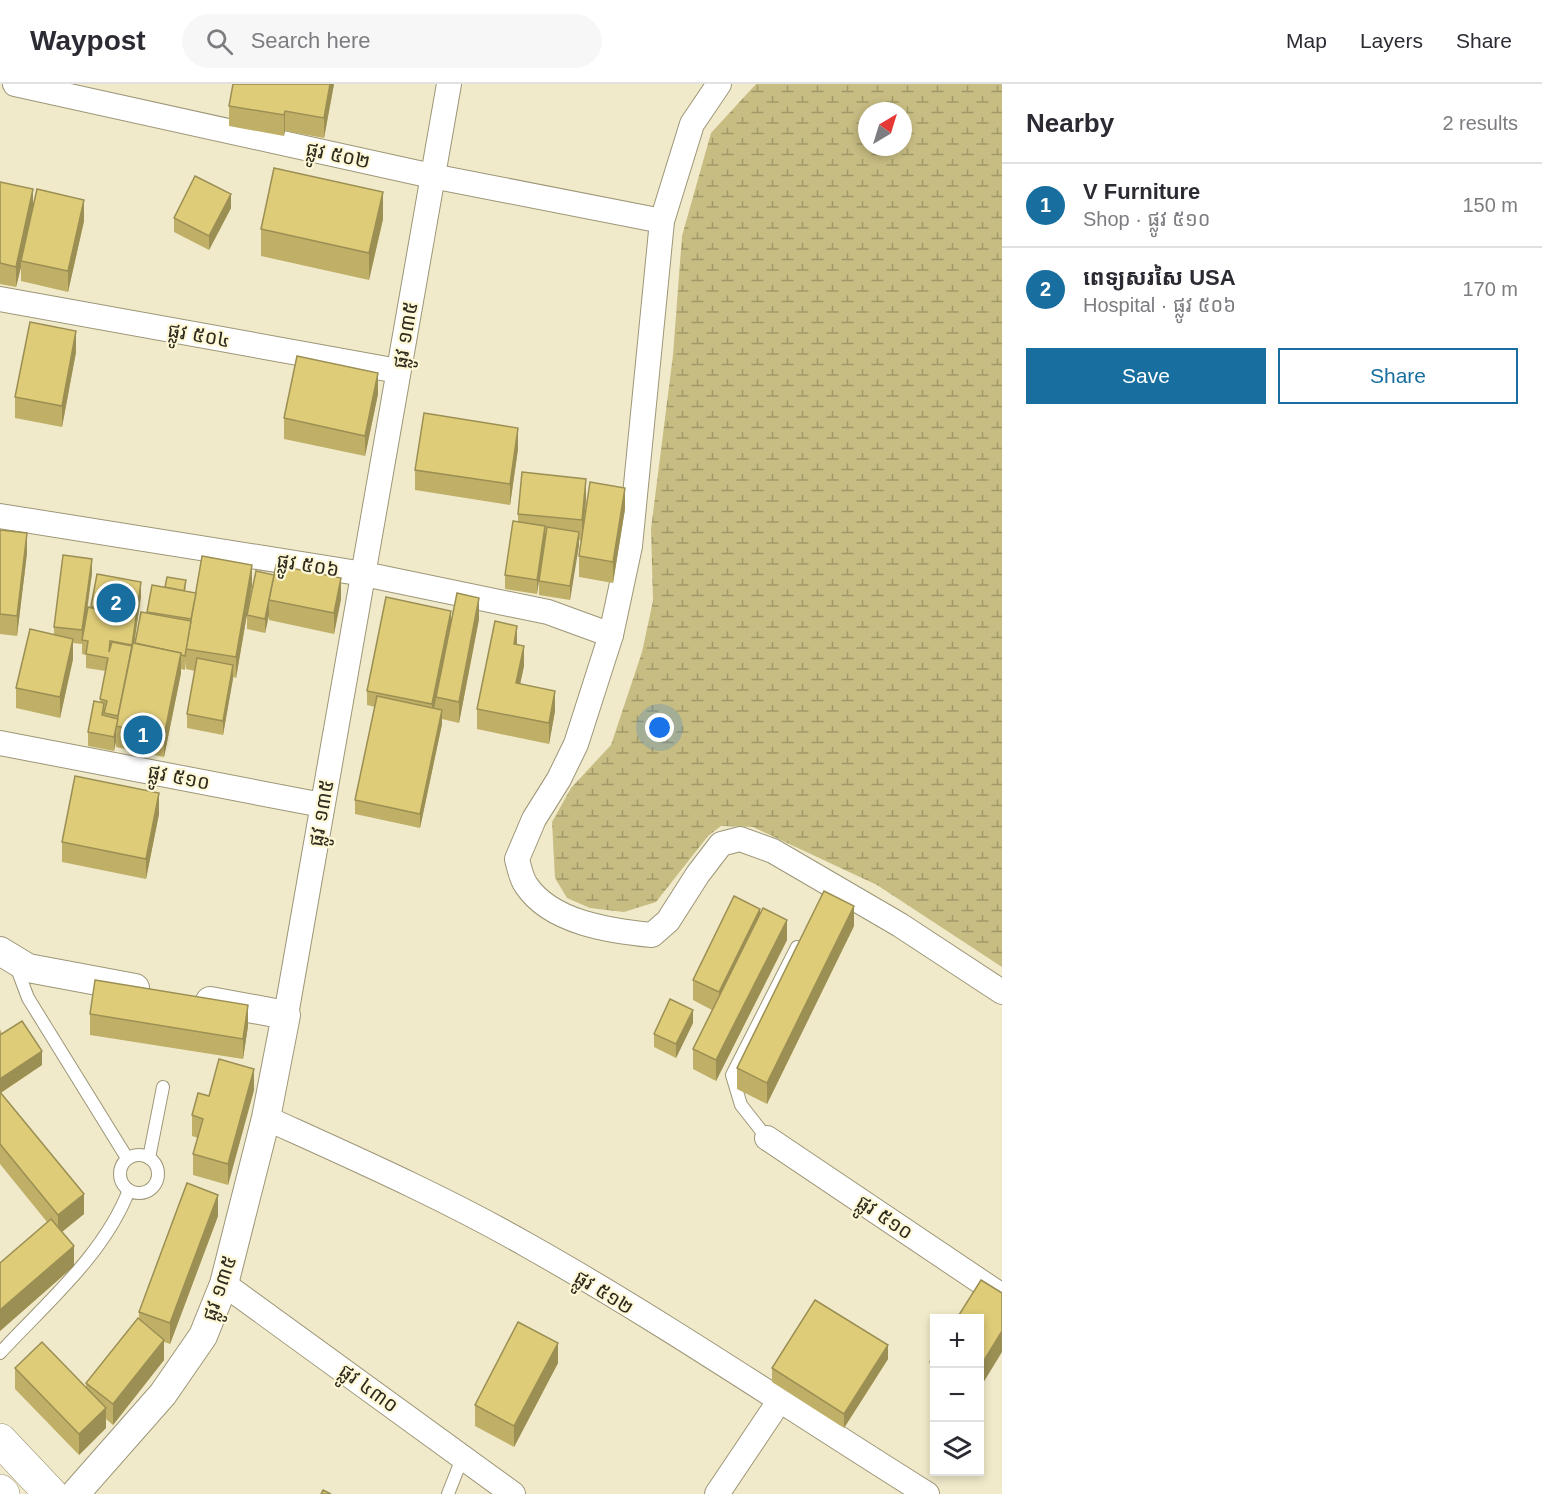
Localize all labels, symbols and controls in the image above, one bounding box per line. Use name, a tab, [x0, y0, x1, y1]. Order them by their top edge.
search box	[182, 14, 602, 68]
text: Waypost	[30, 25, 146, 56]
icon: search	[203, 25, 236, 58]
text: Search here	[251, 28, 371, 53]
text: Map	[1286, 29, 1327, 52]
text: Layers	[1360, 29, 1423, 52]
text: Share	[1456, 29, 1512, 52]
north arrow	[858, 102, 912, 156]
text: Nearby	[1026, 108, 1114, 138]
text: 2 results	[1442, 112, 1518, 134]
street label: ផ្លូវ ៥០២	[302, 137, 372, 180]
text: V Furniture	[1083, 179, 1200, 204]
text: 1	[1040, 194, 1051, 216]
text: 150 m	[1462, 194, 1518, 216]
text: Shop · ផ្លូវ ៥១០	[1083, 208, 1210, 230]
text: ពេទ្យសរសៃ USA	[1083, 265, 1236, 290]
text: 2	[1040, 278, 1051, 300]
text: 170 m	[1462, 278, 1518, 300]
text: Hospital · ផ្លូវ ៥០៦	[1083, 294, 1236, 316]
street label: ផ្លូវ ១៣៥	[388, 300, 429, 371]
street label: ផ្លូវ ៥០៤	[165, 319, 232, 359]
button: Save	[1026, 348, 1266, 404]
button: Share	[1278, 348, 1518, 404]
street label: ផ្លូវ ៥០៦	[274, 549, 341, 589]
pin: 2	[96, 580, 136, 626]
pin: 1	[124, 712, 162, 758]
your location	[645, 713, 674, 742]
street label: ផ្លូវ ៥១០	[145, 760, 212, 802]
street label: ផ្លូវ ១៣៥	[304, 778, 345, 849]
street label: ផ្លូវ ៥១០	[848, 1190, 917, 1250]
street label: ផ្លូវ ១៣៥	[198, 1253, 248, 1326]
street label: ផ្លូវ ៥១២	[566, 1265, 637, 1325]
map controls	[930, 1314, 984, 1476]
button: +	[930, 1314, 984, 1368]
street label: ផ្លូវ ៤៣០	[331, 1359, 403, 1423]
button: −	[930, 1368, 984, 1422]
button: layers	[930, 1422, 984, 1476]

